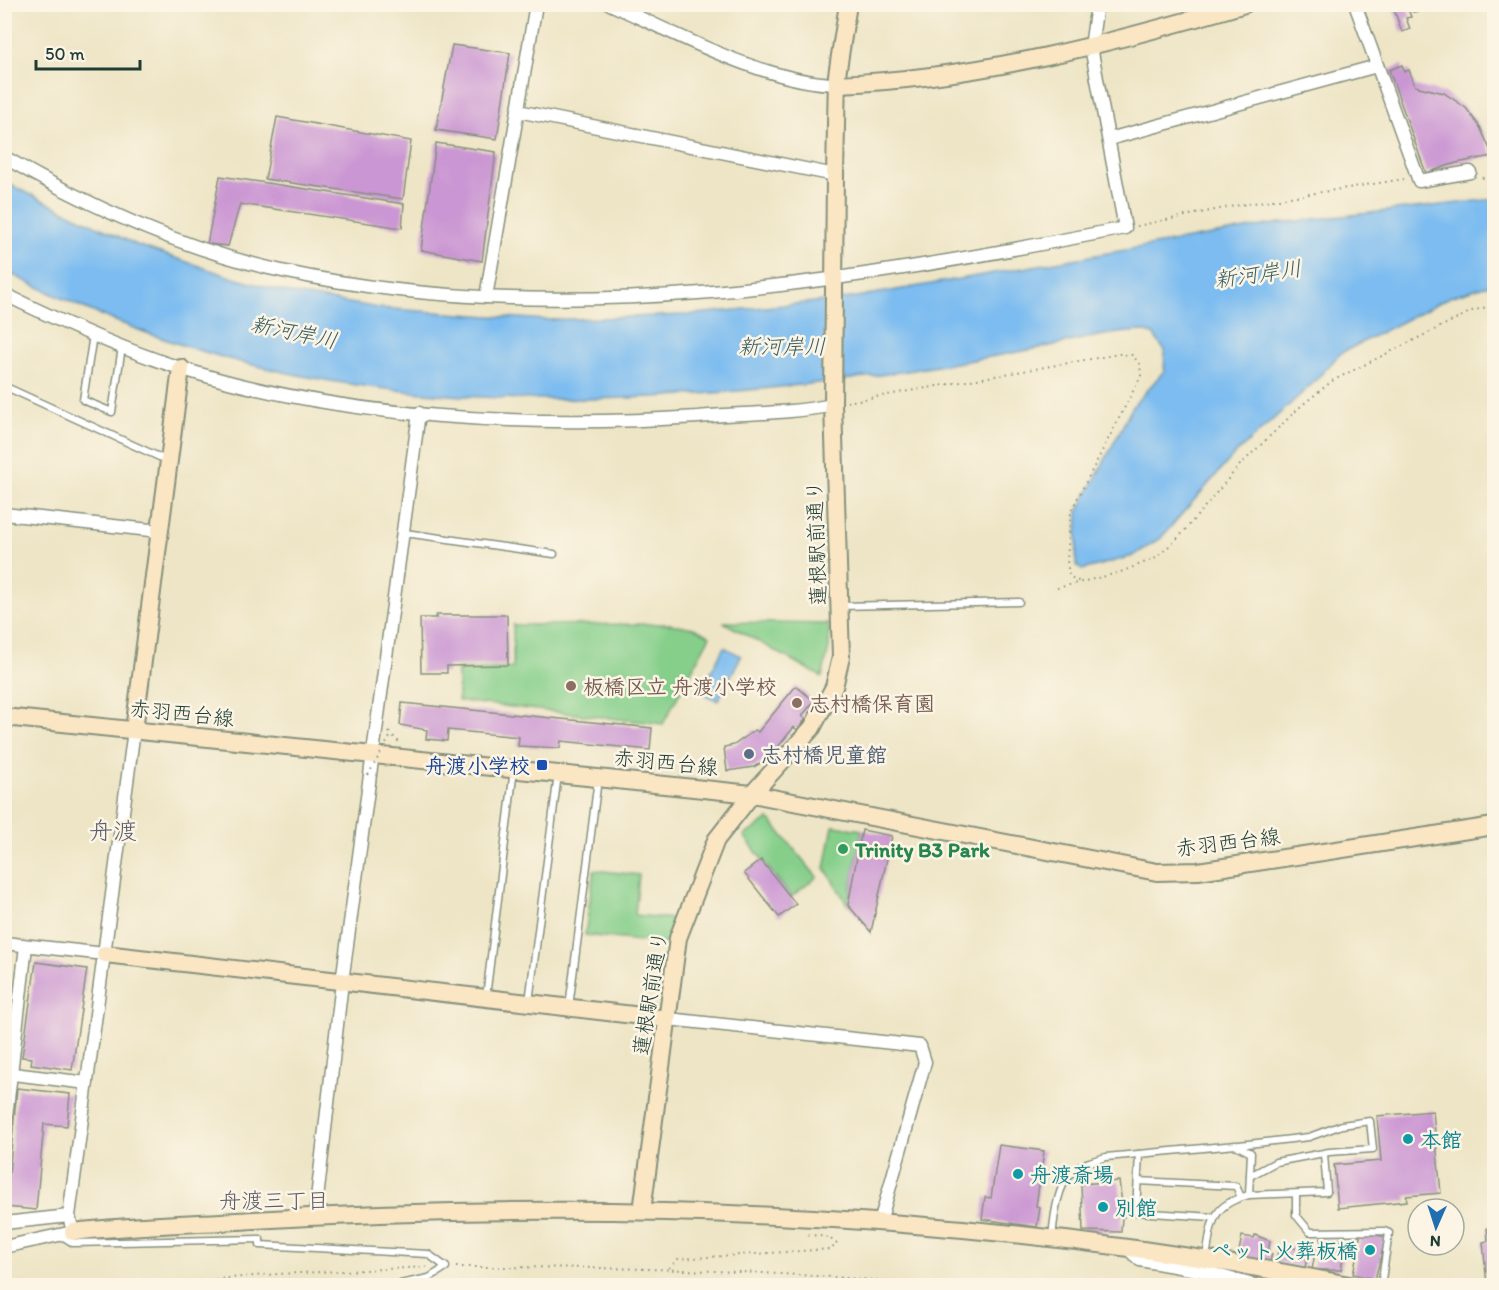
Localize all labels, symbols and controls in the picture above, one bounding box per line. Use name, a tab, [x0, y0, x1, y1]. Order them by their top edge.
scale bar	[36, 33, 140, 71]
text: 50 m	[45, 43, 85, 65]
water label: 新河岸川	[1213, 255, 1303, 293]
water label: 新河岸川	[248, 310, 340, 354]
water label: 新河岸川	[738, 333, 826, 360]
street label: 蓮根駅前通り	[801, 480, 831, 606]
place label: 板橋区立 舟渡小学校	[583, 674, 777, 699]
marker: 板橋区立 舟渡小学校	[564, 679, 578, 693]
place label: 志村橋保育園	[809, 691, 935, 716]
street label: 赤羽西台線	[128, 695, 236, 731]
marker: 志村橋保育園	[790, 696, 804, 710]
place label: 志村橋児童館	[761, 742, 887, 767]
street label: 赤羽西台線	[612, 744, 720, 780]
marker: 志村橋児童館	[742, 747, 756, 761]
place label: 舟渡小学校	[425, 753, 530, 778]
marker: 舟渡小学校	[535, 758, 549, 772]
district label: 舟渡	[89, 816, 137, 845]
street label: 赤羽西台線	[1174, 823, 1282, 861]
place label: Trinity B3 Park	[854, 837, 990, 863]
marker: Trinity B3 Park	[836, 842, 850, 856]
street label: 蓮根駅前通り	[628, 929, 672, 1057]
place label: 本館	[1420, 1127, 1462, 1152]
marker: 本館	[1401, 1132, 1415, 1146]
place label: 舟渡斎場	[1030, 1162, 1114, 1187]
marker: 舟渡斎場	[1011, 1167, 1025, 1181]
district label: 舟渡三丁目	[219, 1187, 329, 1214]
place label: 別館	[1115, 1195, 1157, 1220]
north arrow	[1406, 1197, 1466, 1257]
marker: 別館	[1096, 1200, 1110, 1214]
text: N	[1429, 1232, 1441, 1251]
place label: ペット火葬板橋	[1211, 1238, 1358, 1263]
marker: ペット火葬板橋	[1363, 1243, 1377, 1257]

